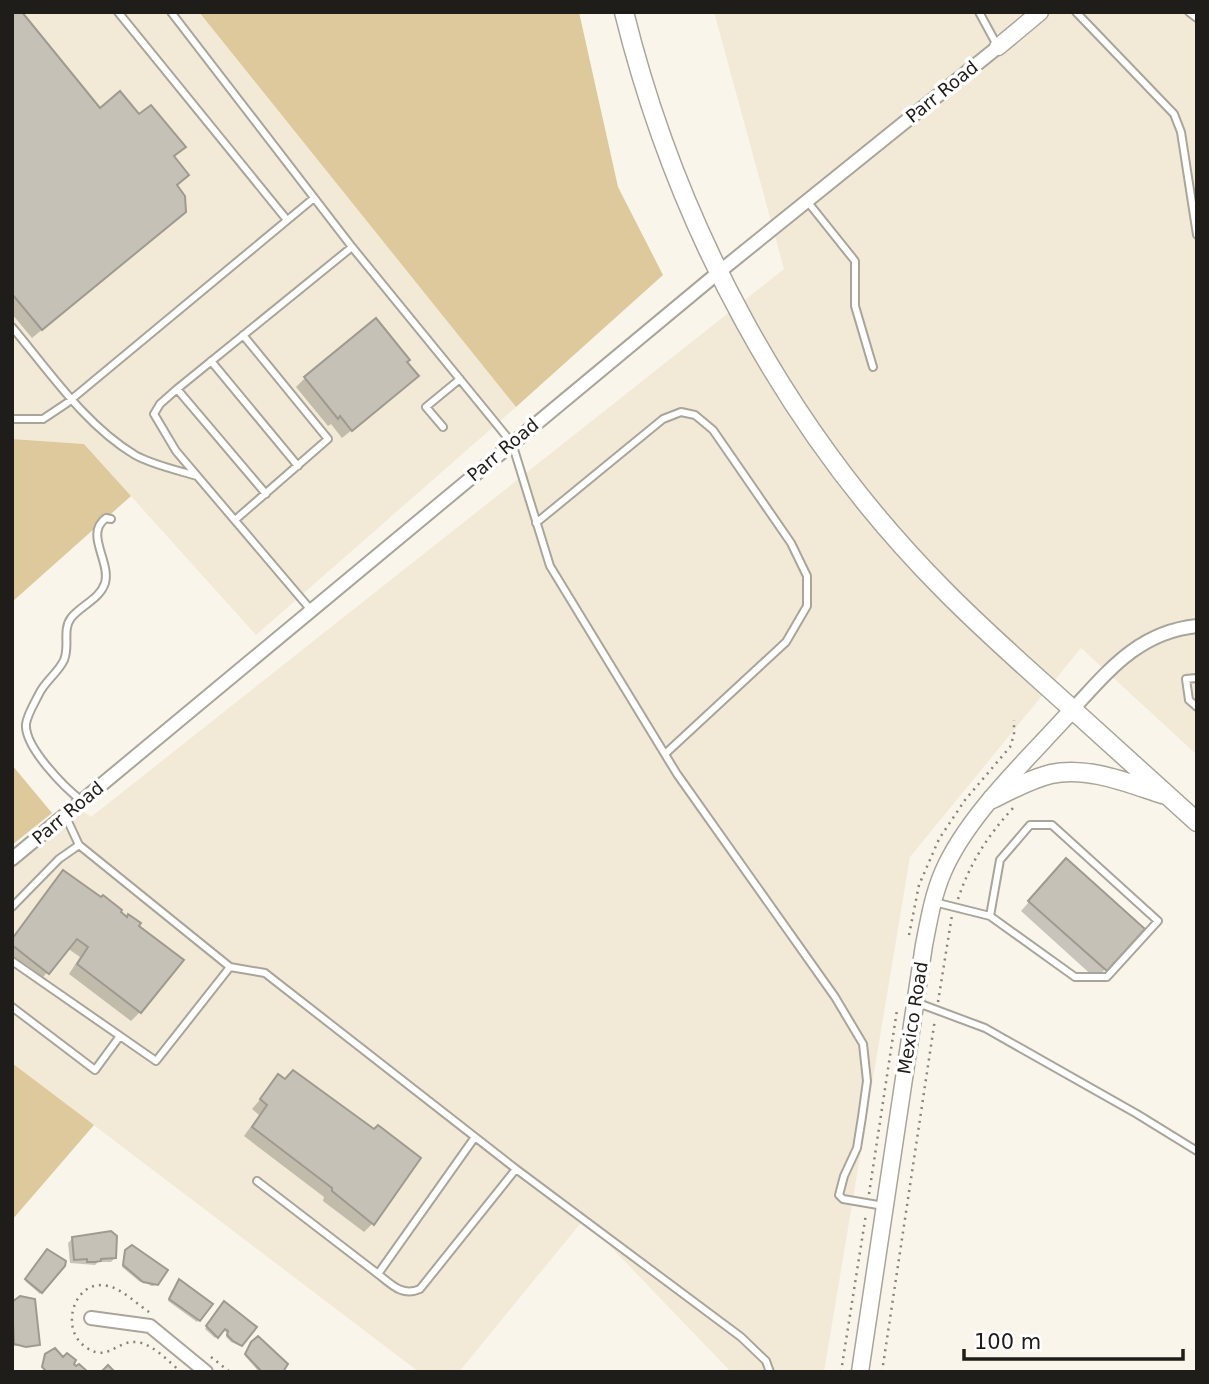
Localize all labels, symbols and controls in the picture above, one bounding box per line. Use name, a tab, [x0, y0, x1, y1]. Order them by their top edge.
street label: Parr Road	[901, 56, 982, 127]
street label: Parr Road	[463, 414, 543, 485]
street label: Parr Road	[28, 777, 108, 848]
street label: Mexico Road	[893, 960, 932, 1076]
scale bar	[964, 1318, 1183, 1362]
text: 100 m	[974, 1330, 1041, 1354]

